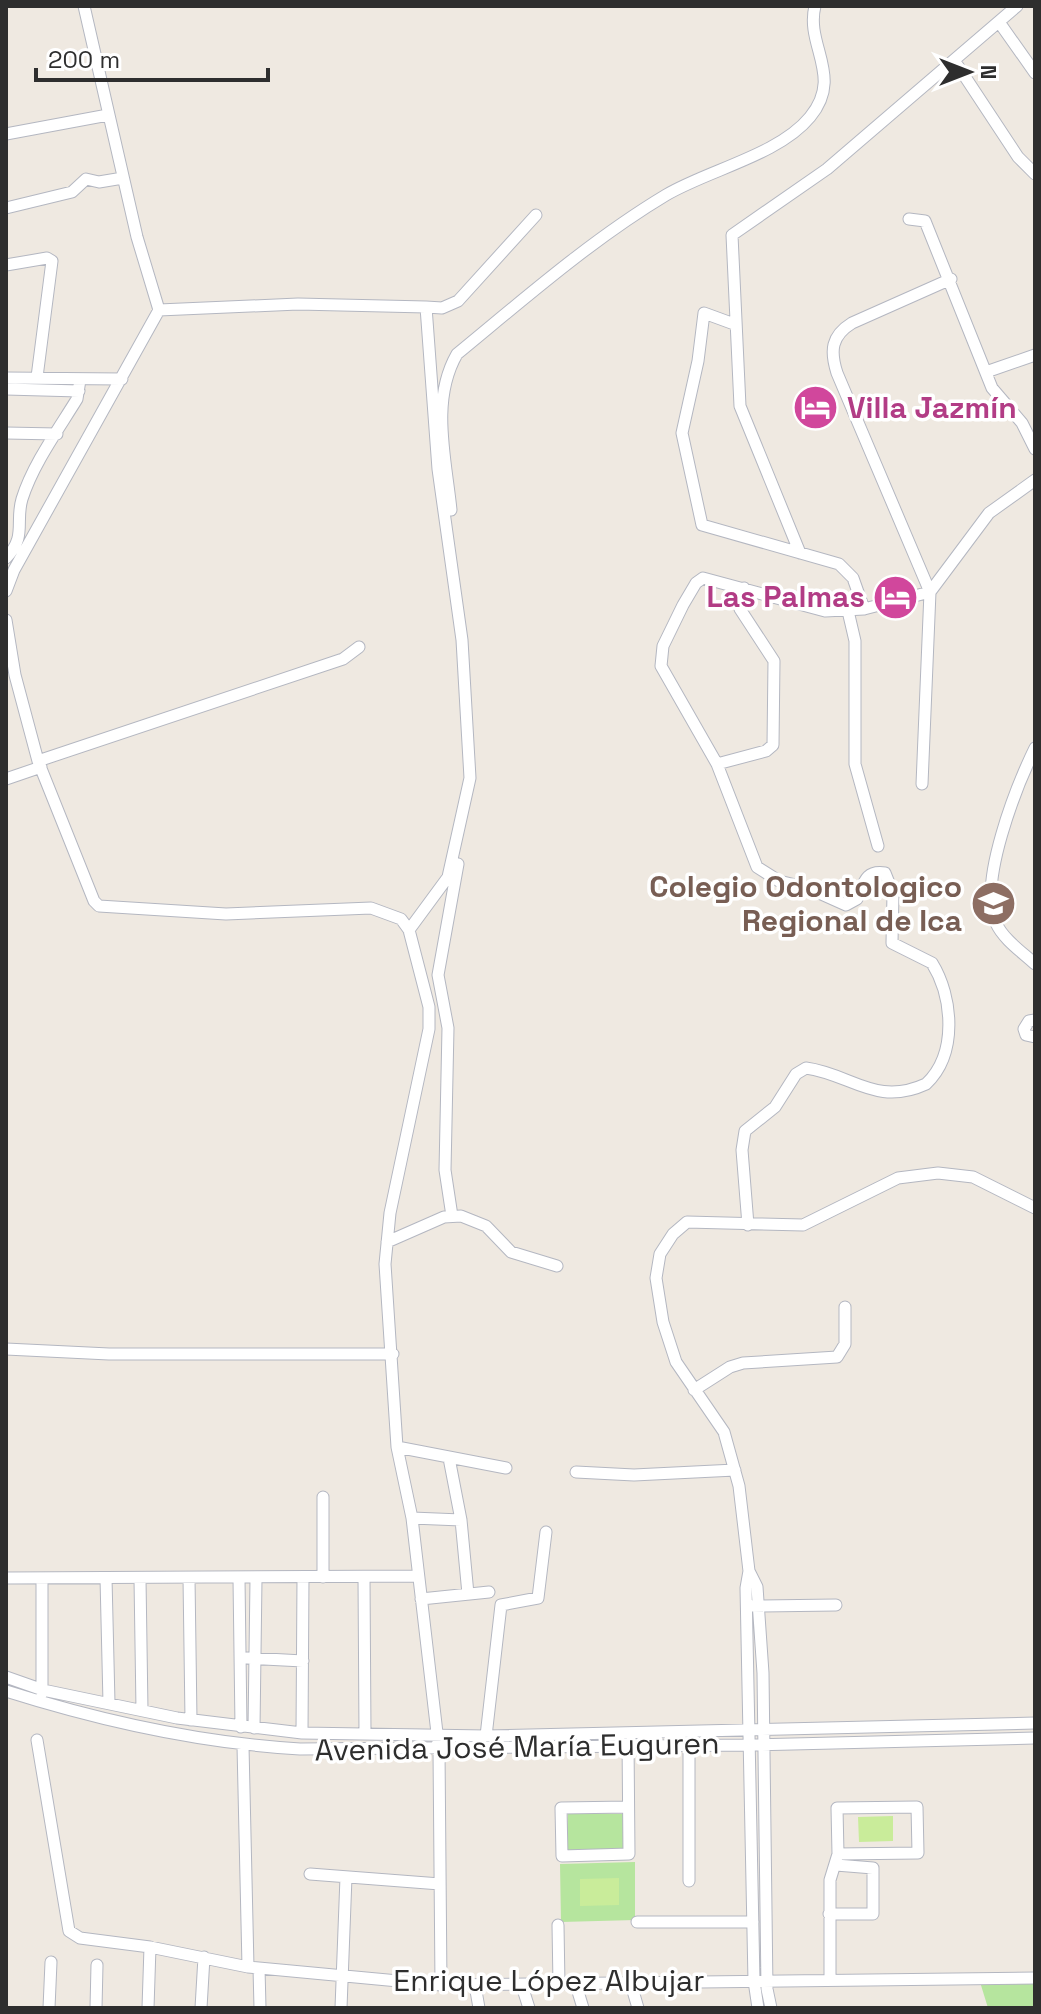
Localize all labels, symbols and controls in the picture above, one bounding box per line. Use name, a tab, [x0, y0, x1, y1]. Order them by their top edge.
scale bar	[36, 32, 268, 82]
north arrow	[929, 32, 1009, 112]
text: 200 m	[48, 44, 120, 75]
text: N	[975, 65, 1003, 79]
hotel icon: Villa Jazmín	[792, 384, 840, 432]
place label: Villa Jazmín	[847, 388, 1017, 427]
hotel icon: Las Palmas	[872, 573, 920, 621]
place label: Las Palmas	[706, 577, 865, 616]
place label: Colegio Odontologico Regional de Ica	[649, 867, 962, 940]
school or university icon: Colegio Odontologico Regional de Ica	[969, 880, 1017, 928]
street label: Avenida José María Euguren	[314, 1723, 720, 1770]
street label: Enrique López Albujar	[393, 1961, 705, 2000]

